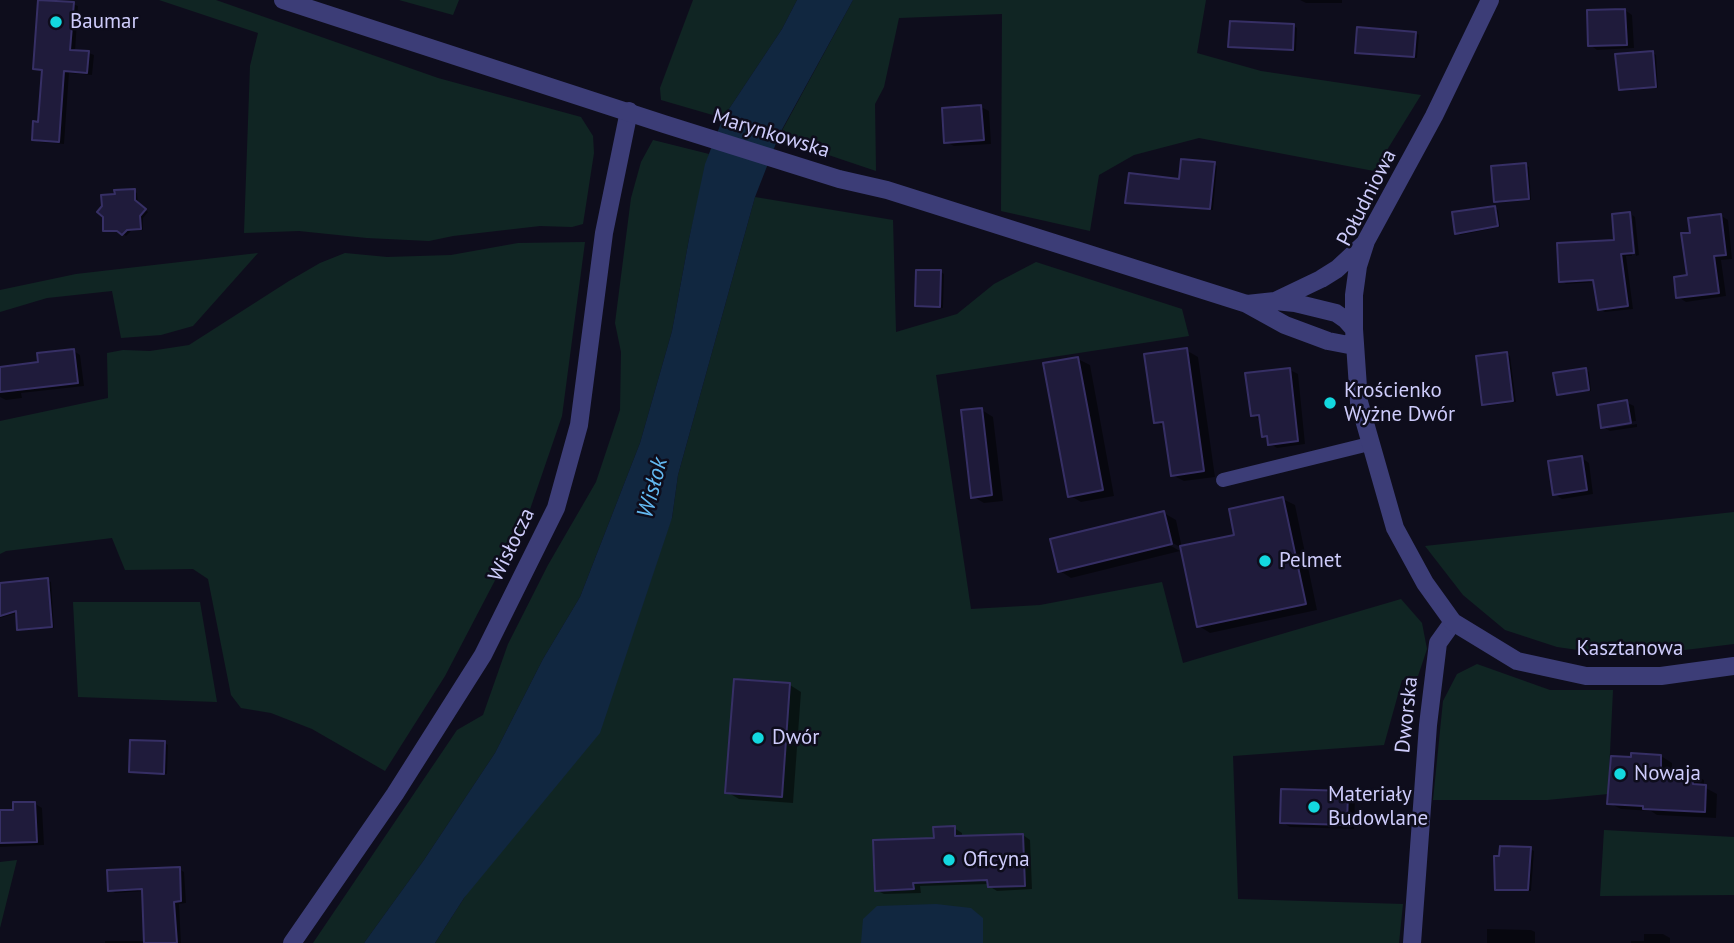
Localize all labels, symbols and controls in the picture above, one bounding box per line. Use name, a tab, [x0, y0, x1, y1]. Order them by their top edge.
place label: Baumar	[70, 9, 139, 35]
marker: Baumar	[48, 14, 64, 30]
street label: Marynkowska	[709, 104, 833, 164]
street label: Południowa	[1332, 146, 1402, 250]
place label: Krościenko Wyżne Dwór	[1344, 378, 1455, 428]
marker: Krościenko Wyżne Dwór	[1322, 395, 1338, 411]
water label: Wisłok	[632, 455, 674, 521]
street label: Wisłocza	[484, 504, 540, 586]
place label: Pelmet	[1279, 548, 1342, 574]
marker: Pelmet	[1257, 553, 1273, 569]
street label: Kasztanowa	[1577, 636, 1683, 662]
street label: Dworska	[1390, 676, 1424, 754]
place label: Dwór	[772, 725, 819, 751]
marker: Dwór	[750, 730, 766, 746]
place label: Nowaja	[1634, 761, 1701, 787]
marker: Nowaja	[1612, 766, 1628, 782]
place label: Materiały Budowlane	[1328, 782, 1428, 832]
marker: Materiały Budowlane	[1306, 799, 1322, 815]
place label: Oficyna	[963, 847, 1030, 873]
marker: Oficyna	[941, 852, 957, 868]

